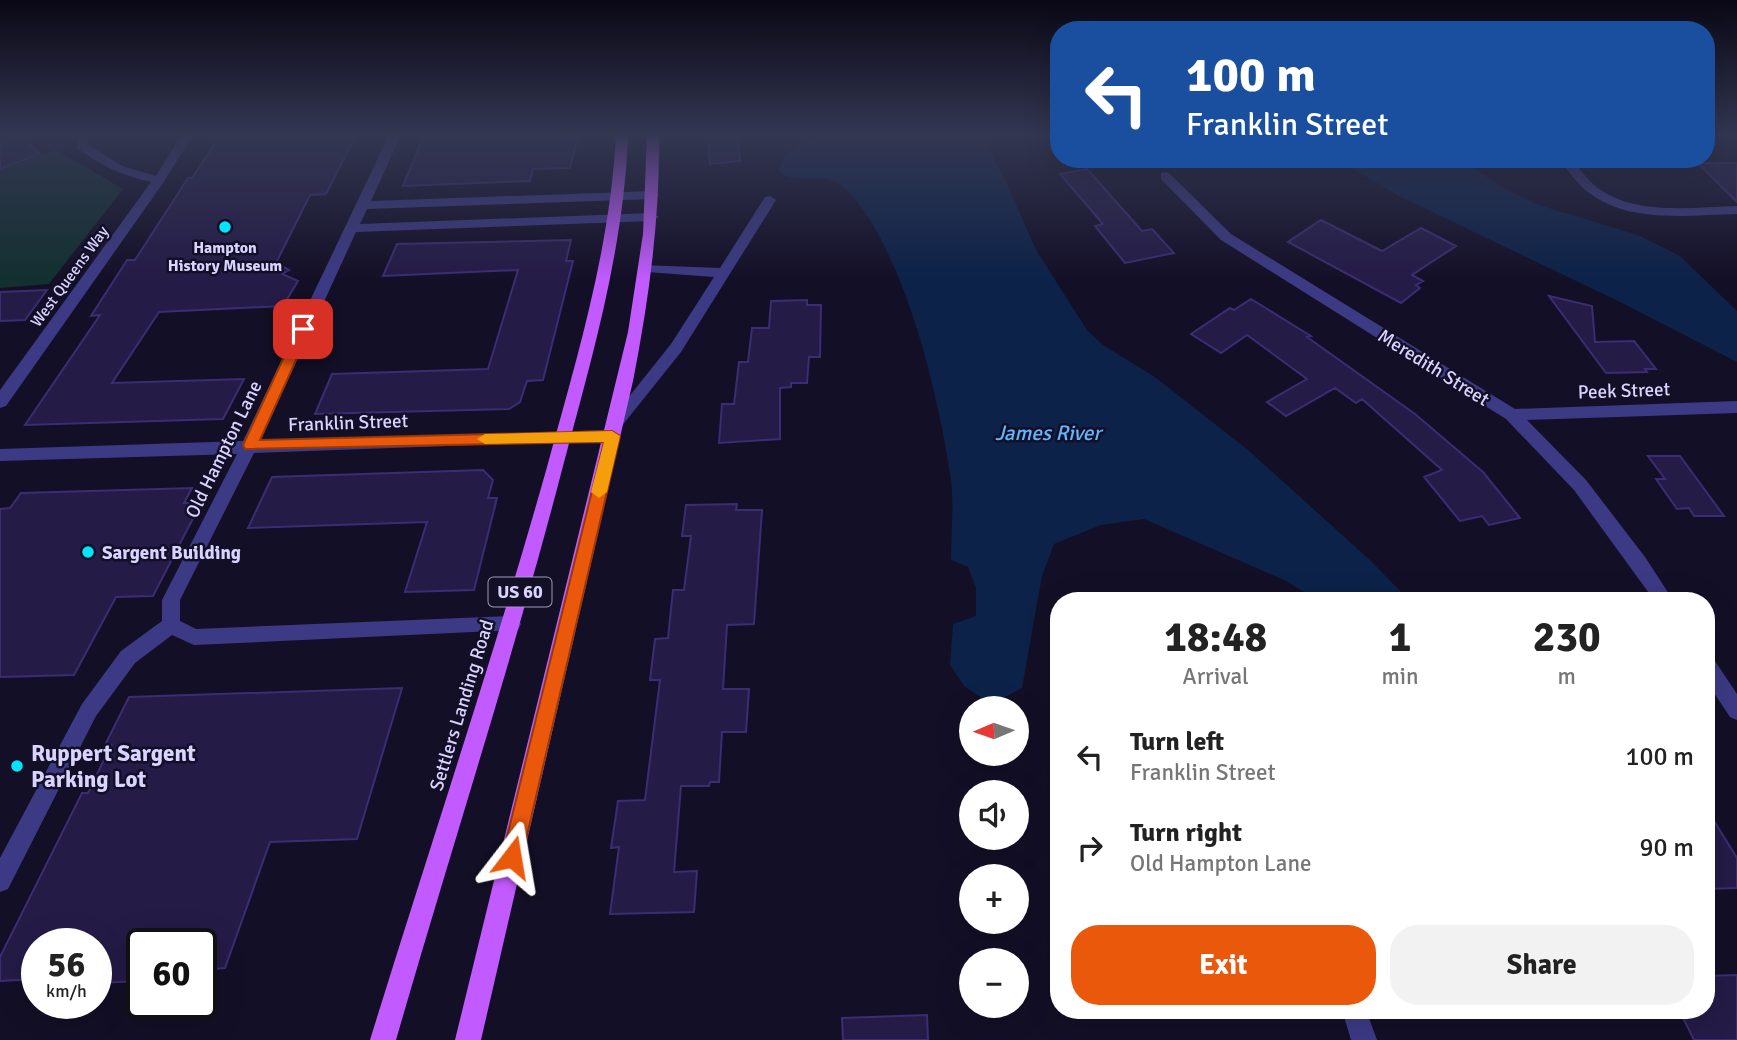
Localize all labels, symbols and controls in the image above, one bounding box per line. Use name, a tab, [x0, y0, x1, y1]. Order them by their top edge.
text: 100 m	[1186, 45, 1316, 105]
icon: left	[1071, 49, 1162, 140]
text: Franklin Street	[1186, 105, 1389, 144]
marker: Hampton History Museum	[217, 219, 233, 235]
street label: West Queens Way	[26, 222, 113, 331]
place label: Hampton History Museum	[168, 238, 282, 276]
pin	[273, 299, 333, 359]
icon: arrive	[284, 310, 322, 348]
street label: Meredith Street	[1373, 324, 1494, 412]
street label: Old Hampton Lane	[180, 377, 268, 522]
street label: Peek Street	[1577, 377, 1671, 405]
street label: Franklin Street	[288, 409, 409, 437]
water label: James River	[995, 420, 1104, 446]
place label: Sargent Building	[102, 541, 241, 565]
marker: Sargent Building	[80, 544, 96, 560]
road number: US 60	[489, 578, 552, 606]
text: 18:48	[1164, 612, 1267, 663]
text: 1	[1389, 612, 1411, 663]
text: 230	[1533, 612, 1601, 663]
street label: Settlers Landing Road	[424, 617, 499, 794]
text: Arrival	[1183, 662, 1249, 691]
text: min	[1381, 662, 1419, 691]
text: m	[1558, 662, 1576, 691]
north arrow	[959, 696, 1029, 766]
map controls	[959, 696, 1029, 1018]
text: Turn left	[1130, 726, 1224, 758]
icon: left	[1071, 738, 1109, 776]
place label: Ruppert Sargent Parking Lot	[31, 739, 196, 794]
text: 100 m	[1625, 741, 1694, 773]
marker: Ruppert Sargent Parking Lot	[9, 758, 25, 774]
text: Franklin Street	[1130, 758, 1276, 787]
button: sound	[959, 780, 1029, 850]
text: Turn right	[1130, 817, 1242, 849]
position arrow	[475, 820, 549, 894]
icon: right	[1071, 829, 1109, 867]
text: 90 m	[1639, 832, 1694, 864]
text: Old Hampton Lane	[1130, 849, 1312, 878]
button: +	[959, 864, 1029, 934]
button: Exit	[1071, 925, 1376, 1005]
button: Share	[1390, 925, 1694, 1005]
speed limit sign: 60	[126, 928, 217, 1019]
text: 56	[48, 943, 85, 986]
button: −	[959, 948, 1029, 1018]
text: km/h	[46, 980, 87, 1002]

